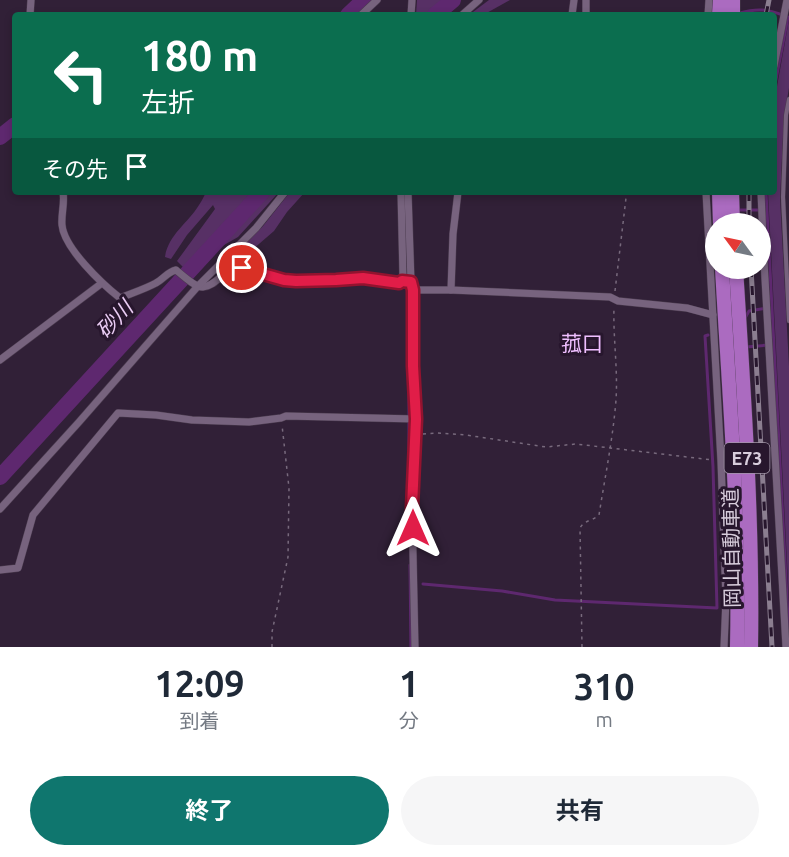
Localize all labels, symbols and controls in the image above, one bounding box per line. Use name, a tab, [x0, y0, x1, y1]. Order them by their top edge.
text: 180 m	[141, 32, 258, 79]
icon: left	[42, 36, 120, 114]
text: 左折	[141, 87, 195, 117]
icon: arrive	[120, 150, 153, 183]
text: その先	[42, 156, 108, 181]
north arrow	[705, 213, 771, 279]
map controls	[705, 213, 771, 279]
pin	[216, 242, 267, 293]
icon: arrive	[225, 251, 258, 284]
water label: 砂川	[91, 294, 138, 343]
district label: 菰口	[561, 331, 603, 355]
road number: E73	[724, 443, 770, 473]
street label: 岡山自動車道	[718, 488, 744, 608]
position arrow	[381, 496, 445, 560]
text: 12:09	[154, 663, 245, 704]
text: 1	[399, 663, 419, 704]
text: 310	[574, 666, 635, 707]
text: m	[595, 708, 613, 731]
text: 到着	[179, 709, 219, 732]
text: 分	[399, 709, 419, 732]
button: 終了	[30, 776, 389, 845]
button: 共有	[401, 776, 759, 845]

